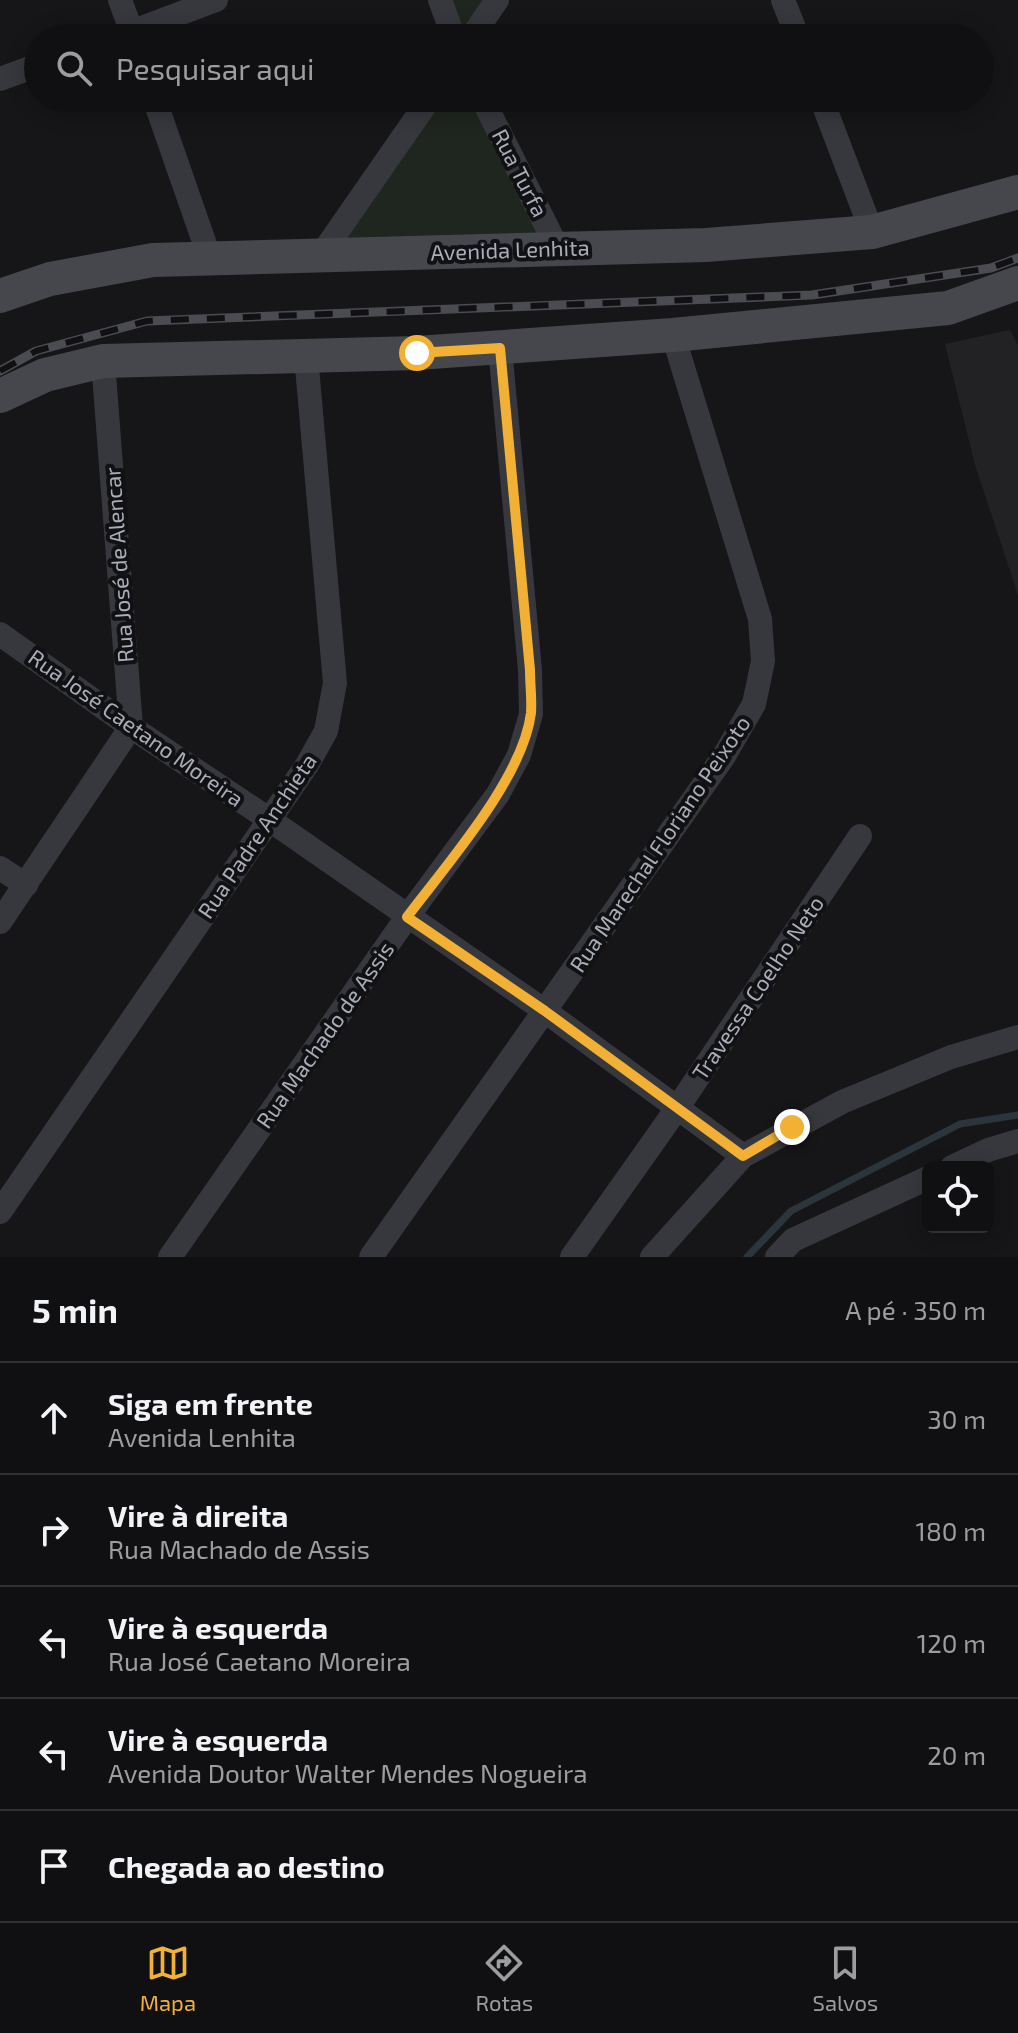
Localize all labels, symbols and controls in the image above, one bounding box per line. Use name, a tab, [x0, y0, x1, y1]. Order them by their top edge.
search box	[24, 24, 994, 112]
icon: search	[52, 46, 96, 90]
text: Pesquisar aqui	[116, 50, 314, 86]
street label: Rua Turfa	[488, 124, 554, 221]
street label: Avenida Lenhita	[430, 233, 590, 265]
route start	[399, 335, 435, 371]
street label: Rua José de Alencar	[98, 466, 138, 664]
street label: Rua José Caetano Moreira	[24, 643, 249, 811]
street label: Rua Marechal Floriano Peixoto	[564, 710, 755, 977]
street label: Rua Padre Anchieta	[191, 748, 321, 923]
street label: Travessa Coelho Neto	[686, 891, 828, 1084]
street label: Rua Machado de Assis	[250, 936, 398, 1133]
route end	[774, 1109, 810, 1145]
map controls	[922, 1161, 994, 1233]
button: locate	[922, 1161, 994, 1233]
text: 5 min	[32, 1289, 118, 1330]
text: A pé · 350 m	[845, 1294, 986, 1325]
text: Siga em frente	[108, 1385, 313, 1421]
icon: ahead	[32, 1396, 76, 1440]
text: 30 m	[927, 1403, 986, 1434]
text: Avenida Lenhita	[108, 1421, 296, 1452]
text: Vire à direita	[108, 1497, 288, 1533]
icon: right	[32, 1508, 76, 1552]
text: 180 m	[916, 1515, 986, 1546]
text: Rua Machado de Assis	[108, 1533, 370, 1564]
text: Vire à esquerda	[108, 1609, 328, 1645]
icon: left	[32, 1620, 76, 1664]
text: 120 m	[917, 1627, 986, 1658]
text: Rua José Caetano Moreira	[108, 1645, 411, 1676]
text: Vire à esquerda	[108, 1721, 328, 1757]
icon: left	[32, 1732, 76, 1776]
text: 20 m	[927, 1739, 986, 1770]
text: Avenida Doutor Walter Mendes Nogueira	[108, 1757, 588, 1788]
icon: arrive	[32, 1844, 76, 1888]
text: Chegada ao destino	[108, 1848, 385, 1884]
tab: Mapa	[140, 1941, 196, 2015]
tab: Rotas	[475, 1941, 533, 2015]
tab: Salvos	[813, 1941, 878, 2015]

